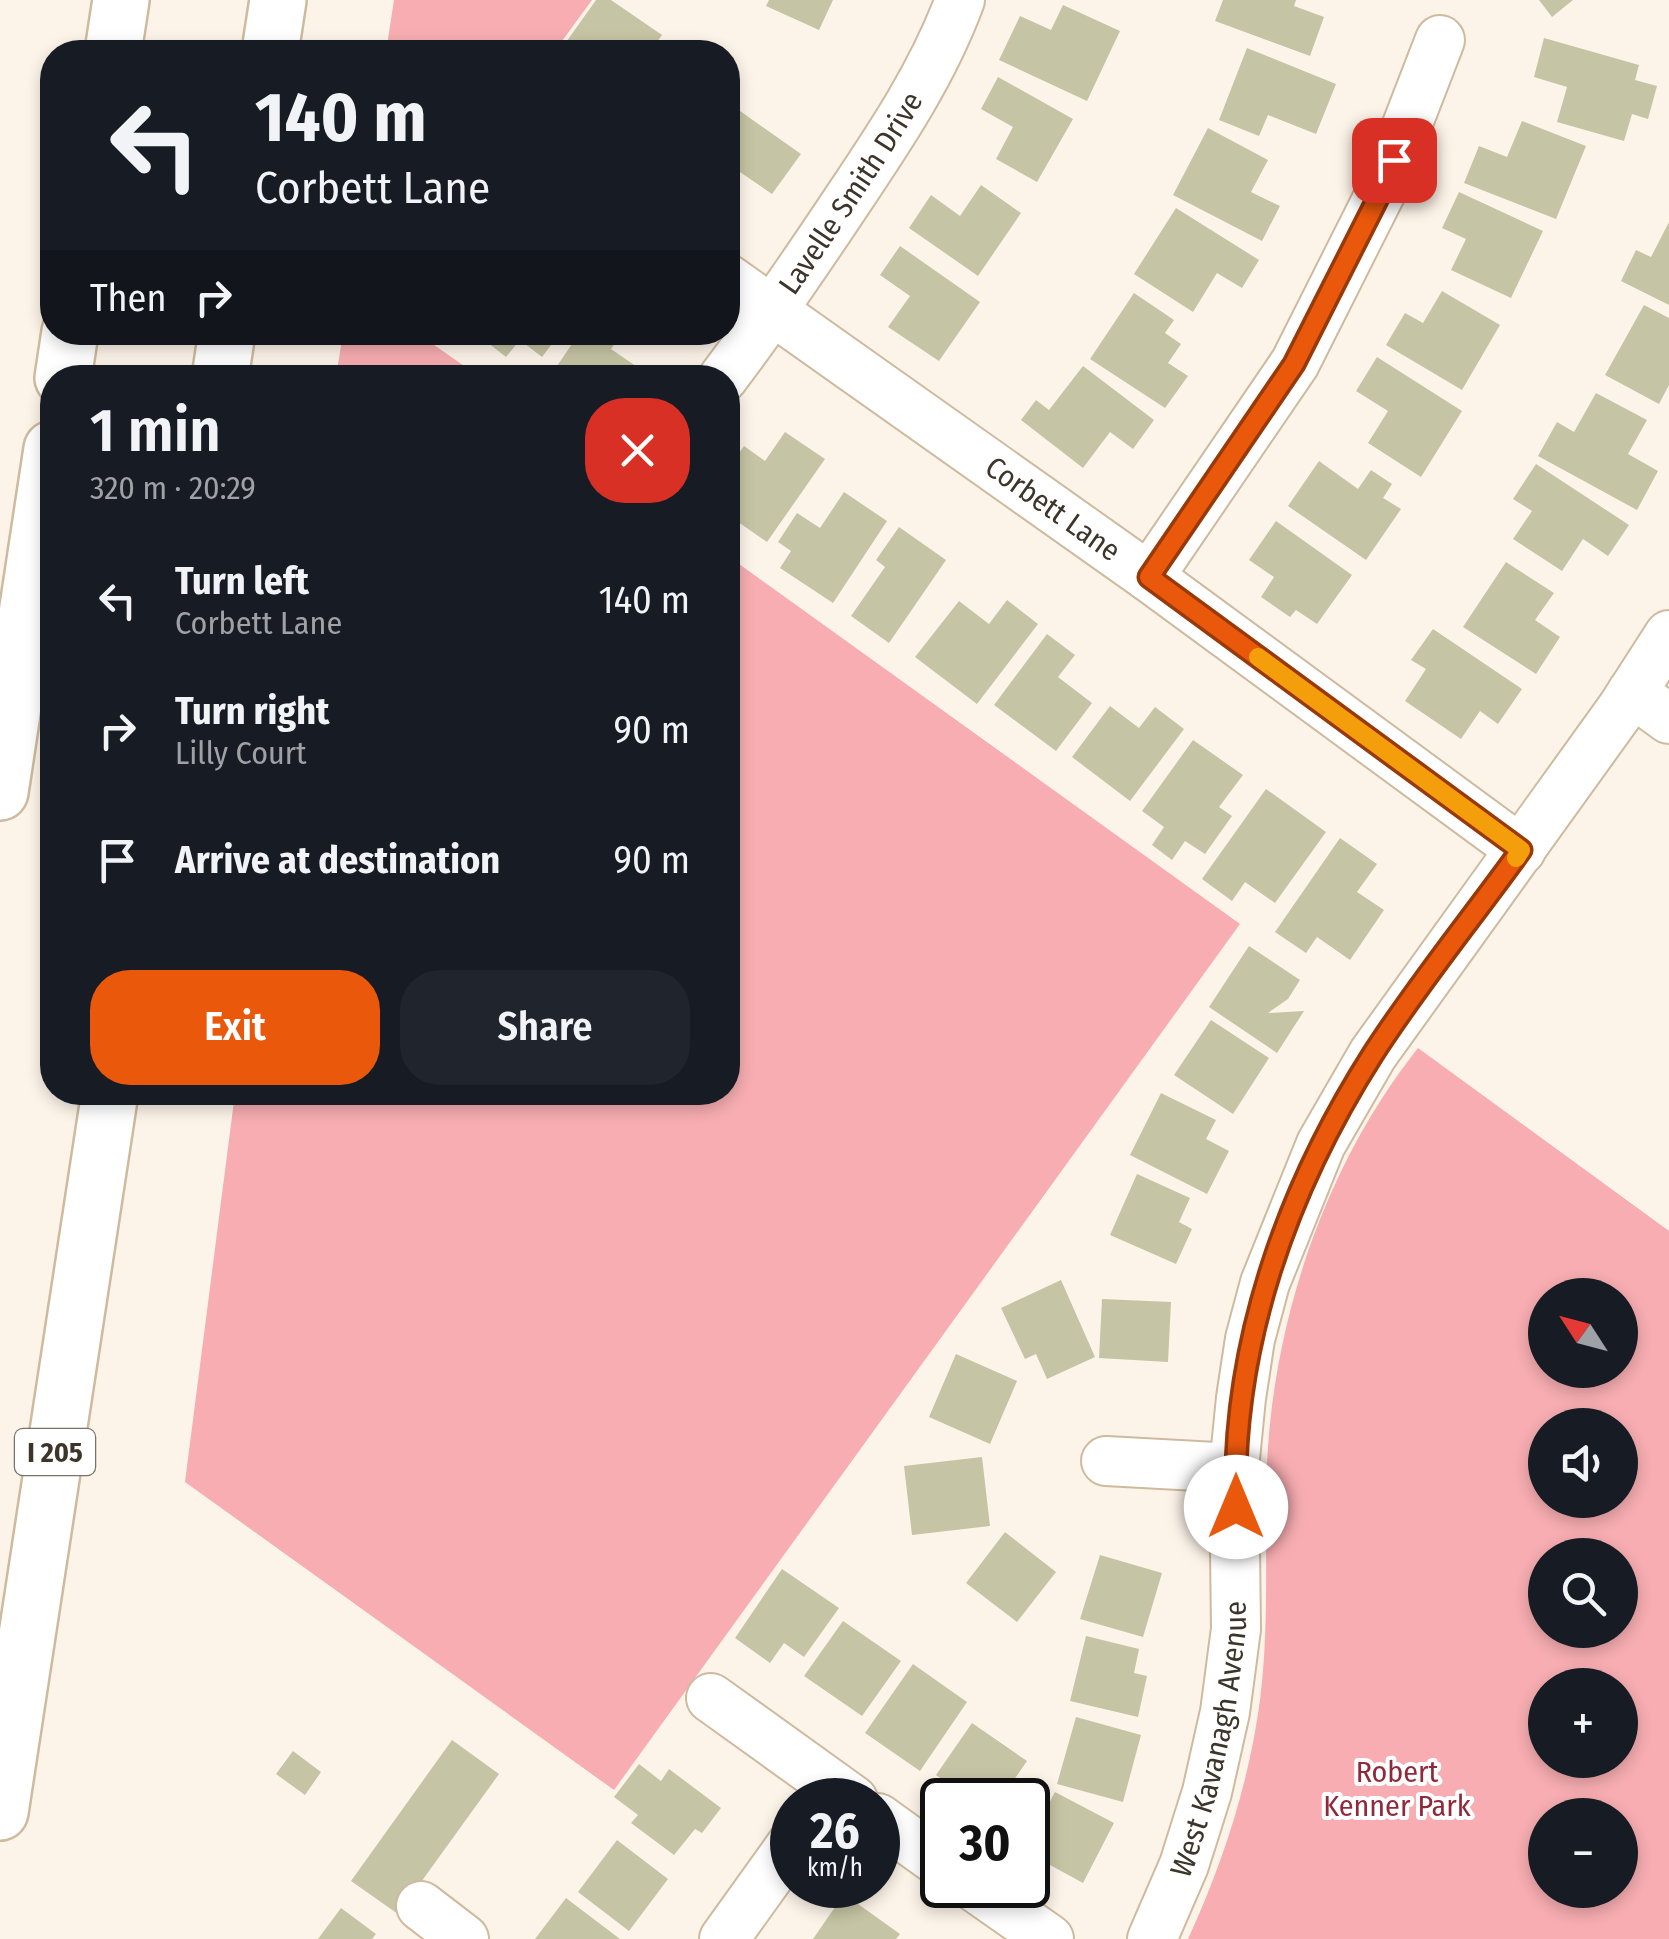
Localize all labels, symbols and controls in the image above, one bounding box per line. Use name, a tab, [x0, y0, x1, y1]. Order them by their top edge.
text: 140 m	[255, 76, 427, 160]
icon: left	[90, 80, 220, 210]
street label: Lavelle Smith Drive	[771, 86, 930, 301]
pin	[1352, 118, 1437, 203]
icon: arrive	[1367, 133, 1422, 188]
text: Corbett Lane	[255, 161, 490, 215]
icon: right	[186, 270, 241, 325]
text: Then	[90, 275, 166, 321]
text: 1 min	[90, 395, 221, 467]
button: close	[585, 398, 690, 503]
street label: Corbett Lane	[978, 449, 1127, 569]
text: 320 m · 20:29	[90, 469, 256, 507]
text: Turn left	[175, 558, 309, 604]
icon: left	[90, 573, 145, 628]
text: 140 m	[599, 577, 690, 623]
text: Corbett Lane	[175, 604, 342, 642]
text: Turn right	[175, 688, 329, 734]
icon: right	[90, 703, 145, 758]
text: 90 m	[614, 707, 690, 753]
text: Lilly Court	[175, 734, 306, 772]
icon: arrive	[90, 833, 145, 888]
text: Arrive at destination	[175, 837, 500, 883]
text: 90 m	[614, 837, 690, 883]
button: Exit	[90, 970, 380, 1085]
button: Share	[400, 970, 690, 1085]
north arrow	[1528, 1278, 1638, 1388]
map controls	[1528, 1278, 1638, 1908]
button: sound	[1528, 1408, 1638, 1518]
road number: I 205	[15, 1429, 95, 1475]
position arrow	[1184, 1455, 1288, 1559]
button: search	[1528, 1538, 1638, 1648]
street label: West Kavanagh Avenue	[1163, 1601, 1254, 1883]
button: +	[1528, 1668, 1638, 1778]
park label: Robert Kenner Park	[1323, 1754, 1471, 1824]
speed limit sign: 30	[920, 1778, 1050, 1908]
button: −	[1528, 1798, 1638, 1908]
text: 26	[810, 1801, 860, 1861]
text: km/h	[807, 1853, 863, 1883]

